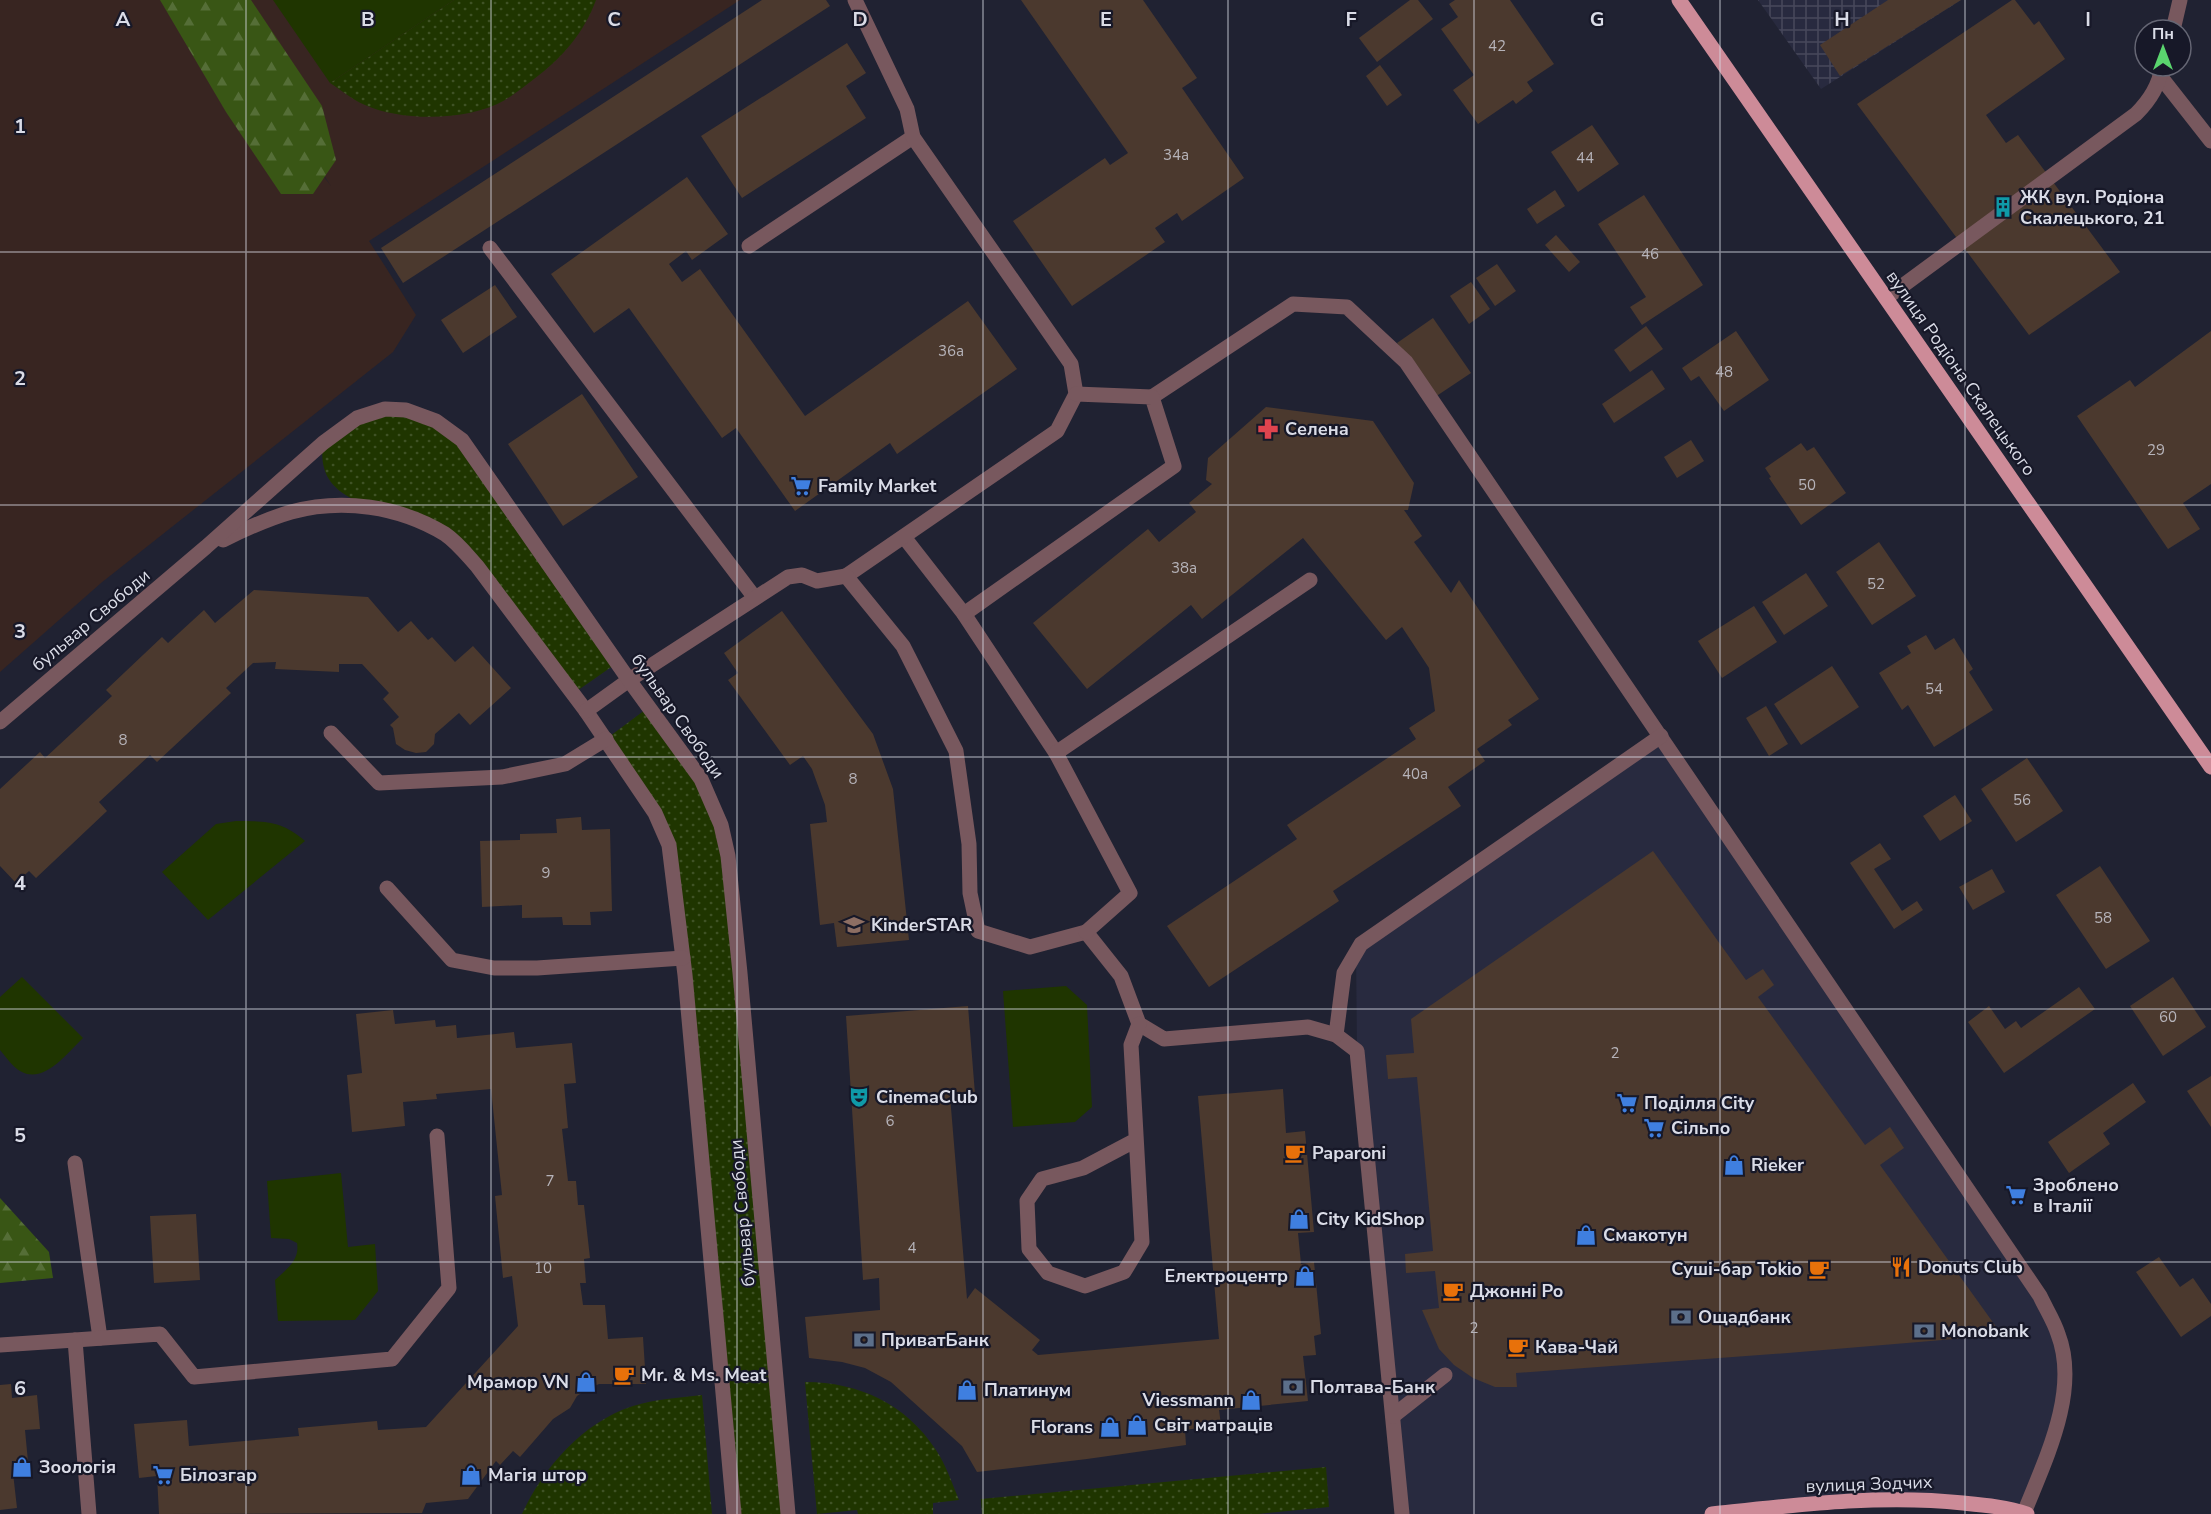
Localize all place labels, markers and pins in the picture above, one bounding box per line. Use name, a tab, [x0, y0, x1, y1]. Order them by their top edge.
place label: ЖК вул. Родіона Скалецького, 21	[2020, 185, 2165, 230]
building icon: ЖК вул. Родіона Скалецького, 21	[1991, 195, 2015, 219]
pharmacy icon: Селена	[1256, 417, 1280, 441]
place label: Селена	[1285, 417, 1349, 441]
supermarket icon: Family Market	[789, 474, 813, 498]
place label: Family Market	[818, 474, 937, 498]
school or university icon: KinderSTAR	[842, 913, 866, 937]
place label: KinderSTAR	[871, 913, 973, 937]
theatre icon: CinemaClub	[847, 1085, 871, 1109]
place label: CinemaClub	[876, 1085, 978, 1109]
supermarket icon: Поділля City	[1615, 1091, 1639, 1115]
place label: Поділля City	[1644, 1091, 1755, 1115]
supermarket icon: Сільпо	[1642, 1116, 1666, 1140]
place label: Сільпо	[1671, 1116, 1730, 1140]
cafe icon: Paparoni	[1283, 1141, 1307, 1165]
place label: Paparoni	[1312, 1141, 1386, 1165]
shop icon: Rieker	[1722, 1153, 1746, 1177]
place label: Rieker	[1751, 1153, 1804, 1177]
place label: Зроблено в Італії	[2033, 1173, 2119, 1218]
supermarket icon: Зроблено в Італії	[2004, 1183, 2028, 1207]
shop icon: City KidShop	[1287, 1207, 1311, 1231]
place label: City KidShop	[1316, 1207, 1425, 1231]
shop icon: Смакотун	[1574, 1223, 1598, 1247]
place label: Смакотун	[1603, 1223, 1688, 1247]
restaurant icon: Donuts Club	[1889, 1255, 1913, 1279]
place label: Donuts Club	[1918, 1255, 2023, 1279]
place label: Суші-бар Tokio	[1671, 1257, 1802, 1281]
cafe icon: Суші-бар Tokio	[1807, 1257, 1831, 1281]
place label: Електроцентр	[1165, 1264, 1288, 1288]
shop icon: Електроцентр	[1293, 1264, 1317, 1288]
cafe icon: Джонні Ро	[1441, 1279, 1465, 1303]
place label: Джонні Ро	[1470, 1279, 1564, 1303]
bank icon: Ощадбанк	[1669, 1305, 1693, 1329]
place label: Ощадбанк	[1698, 1305, 1792, 1329]
bank icon: Monobank	[1912, 1319, 1936, 1343]
place label: Monobank	[1941, 1319, 2029, 1343]
bank icon: ПриватБанк	[852, 1328, 876, 1352]
place label: ПриватБанк	[881, 1328, 990, 1352]
cafe icon: Кава-Чай	[1506, 1335, 1530, 1359]
place label: Кава-Чай	[1535, 1335, 1618, 1359]
cafe icon: Mr. & Ms. Meat	[612, 1363, 636, 1387]
place label: Mr. & Ms. Meat	[641, 1363, 766, 1387]
place label: Мрамор VN	[467, 1370, 569, 1394]
shop icon: Мрамор VN	[574, 1370, 598, 1394]
bank icon: Полтава-Банк	[1281, 1375, 1305, 1399]
place label: Полтава-Банк	[1310, 1375, 1436, 1399]
shop icon: Платинум	[955, 1378, 979, 1402]
place label: Платинум	[984, 1378, 1071, 1402]
place label: Viessmann	[1142, 1388, 1234, 1412]
shop icon: Viessmann	[1239, 1388, 1263, 1412]
shop icon: Світ матраців	[1125, 1413, 1149, 1437]
place label: Світ матраців	[1154, 1413, 1273, 1437]
place label: Florans	[1031, 1415, 1093, 1439]
shop icon: Florans	[1098, 1415, 1122, 1439]
shop icon: Зоологія	[10, 1455, 34, 1479]
place label: Зоологія	[39, 1455, 116, 1479]
supermarket icon: Білозгар	[151, 1463, 175, 1487]
place label: Білозгар	[180, 1463, 257, 1487]
shop icon: Магія штор	[459, 1463, 483, 1487]
place label: Магія штор	[488, 1463, 587, 1487]

